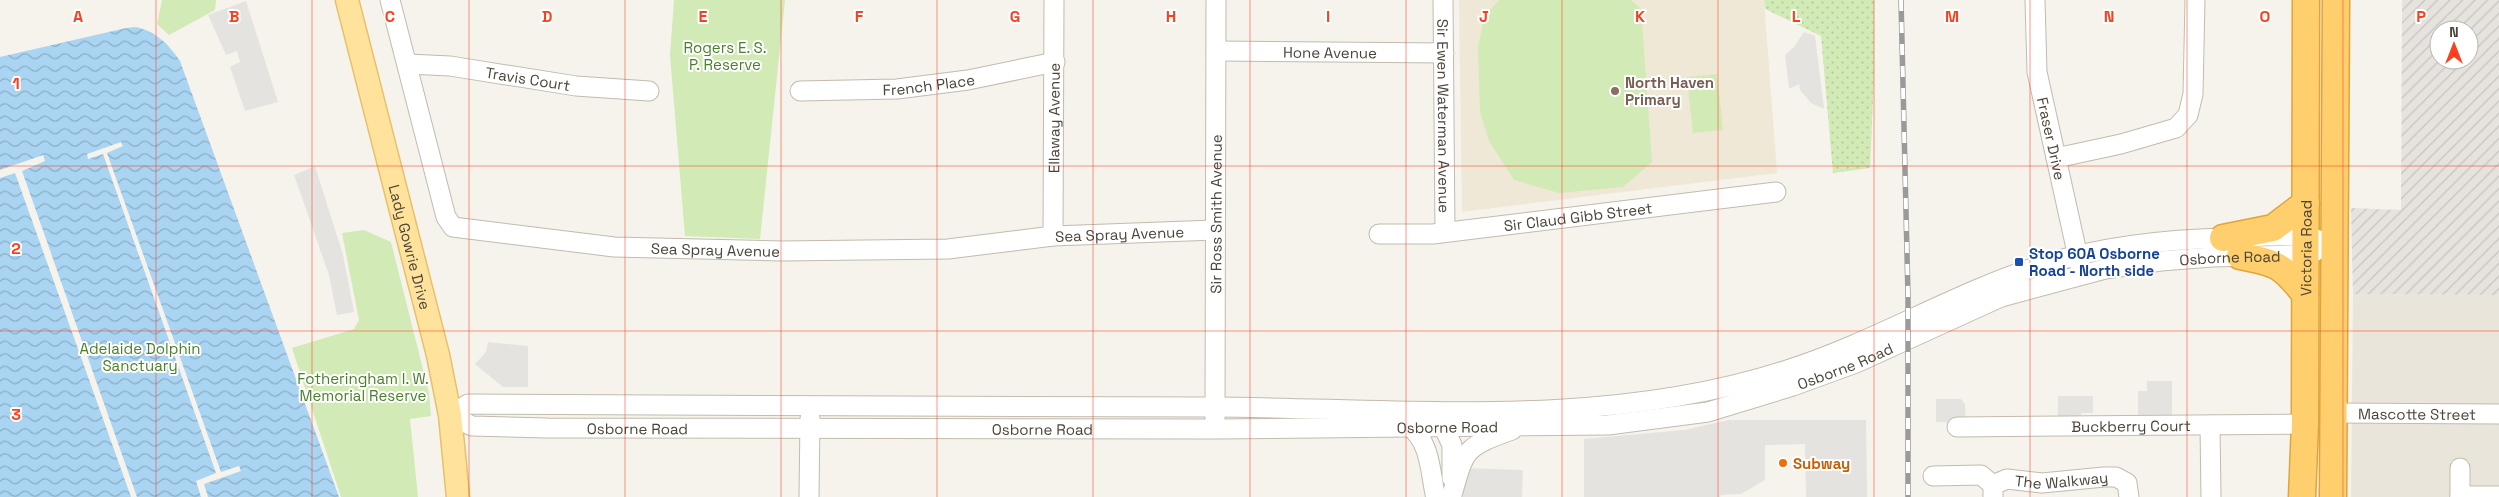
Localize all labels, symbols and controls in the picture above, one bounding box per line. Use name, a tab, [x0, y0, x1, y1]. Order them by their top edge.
text: A	[73, 6, 83, 27]
text: B	[229, 6, 239, 27]
text: C	[385, 6, 395, 27]
text: D	[542, 6, 552, 27]
text: E	[699, 6, 708, 27]
text: F	[855, 6, 864, 27]
text: G	[1010, 6, 1020, 27]
text: H	[1166, 6, 1176, 27]
text: I	[1326, 6, 1330, 27]
text: J	[1479, 6, 1489, 27]
text: K	[1635, 6, 1645, 27]
text: L	[1792, 6, 1801, 27]
text: M	[1945, 6, 1959, 27]
text: N	[2104, 6, 2114, 27]
text: O	[2260, 6, 2271, 27]
text: P	[2416, 6, 2426, 27]
street label: Sir Ewen Waterman Avenue	[1434, 19, 1454, 213]
north arrow	[2429, 20, 2479, 70]
text: N	[2449, 23, 2459, 41]
park label: Rogers E. S. P. Reserve	[683, 38, 767, 74]
street label: Hone Avenue	[1283, 42, 1377, 62]
street label: Travis Court	[484, 62, 572, 94]
street label: Ellaway Avenue	[1044, 63, 1063, 173]
street label: French Place	[882, 69, 977, 99]
text: 1	[12, 73, 20, 94]
place label: North Haven Primary	[1625, 73, 1714, 109]
marker: North Haven Primary	[1609, 85, 1621, 97]
street label: Fraser Drive	[2033, 95, 2070, 182]
street label: Sir Ross Smith Avenue	[1206, 134, 1225, 294]
street label: Lady Gowrie Drive	[385, 182, 435, 312]
street label: Sir Claud Gibb Street	[1503, 198, 1653, 235]
street label: Victoria Road	[2296, 200, 2315, 296]
street label: Sea Spray Avenue	[1055, 222, 1185, 245]
text: 2	[11, 238, 21, 259]
street label: Sea Spray Avenue	[651, 238, 780, 260]
place label: Stop 60A Osborne Road - North side	[2029, 244, 2160, 280]
street label: Osborne Road	[2178, 246, 2281, 269]
marker: Stop 60A Osborne Road - North side	[2013, 256, 2025, 268]
street label: Osborne Road	[1794, 338, 1896, 393]
park label: Adelaide Dolphin Sanctuary	[80, 339, 200, 375]
park label: Fotheringham I. W. Memorial Reserve	[297, 369, 429, 405]
text: 3	[11, 404, 21, 425]
street label: Mascotte Street	[2358, 404, 2476, 423]
street label: Buckberry Court	[2071, 415, 2191, 436]
street label: Osborne Road	[1397, 417, 1498, 437]
street label: Osborne Road	[587, 419, 688, 438]
street label: Osborne Road	[992, 419, 1093, 438]
place label: Subway	[1793, 454, 1850, 473]
marker: Subway	[1777, 457, 1789, 469]
street label: The Walkway	[2014, 467, 2109, 492]

